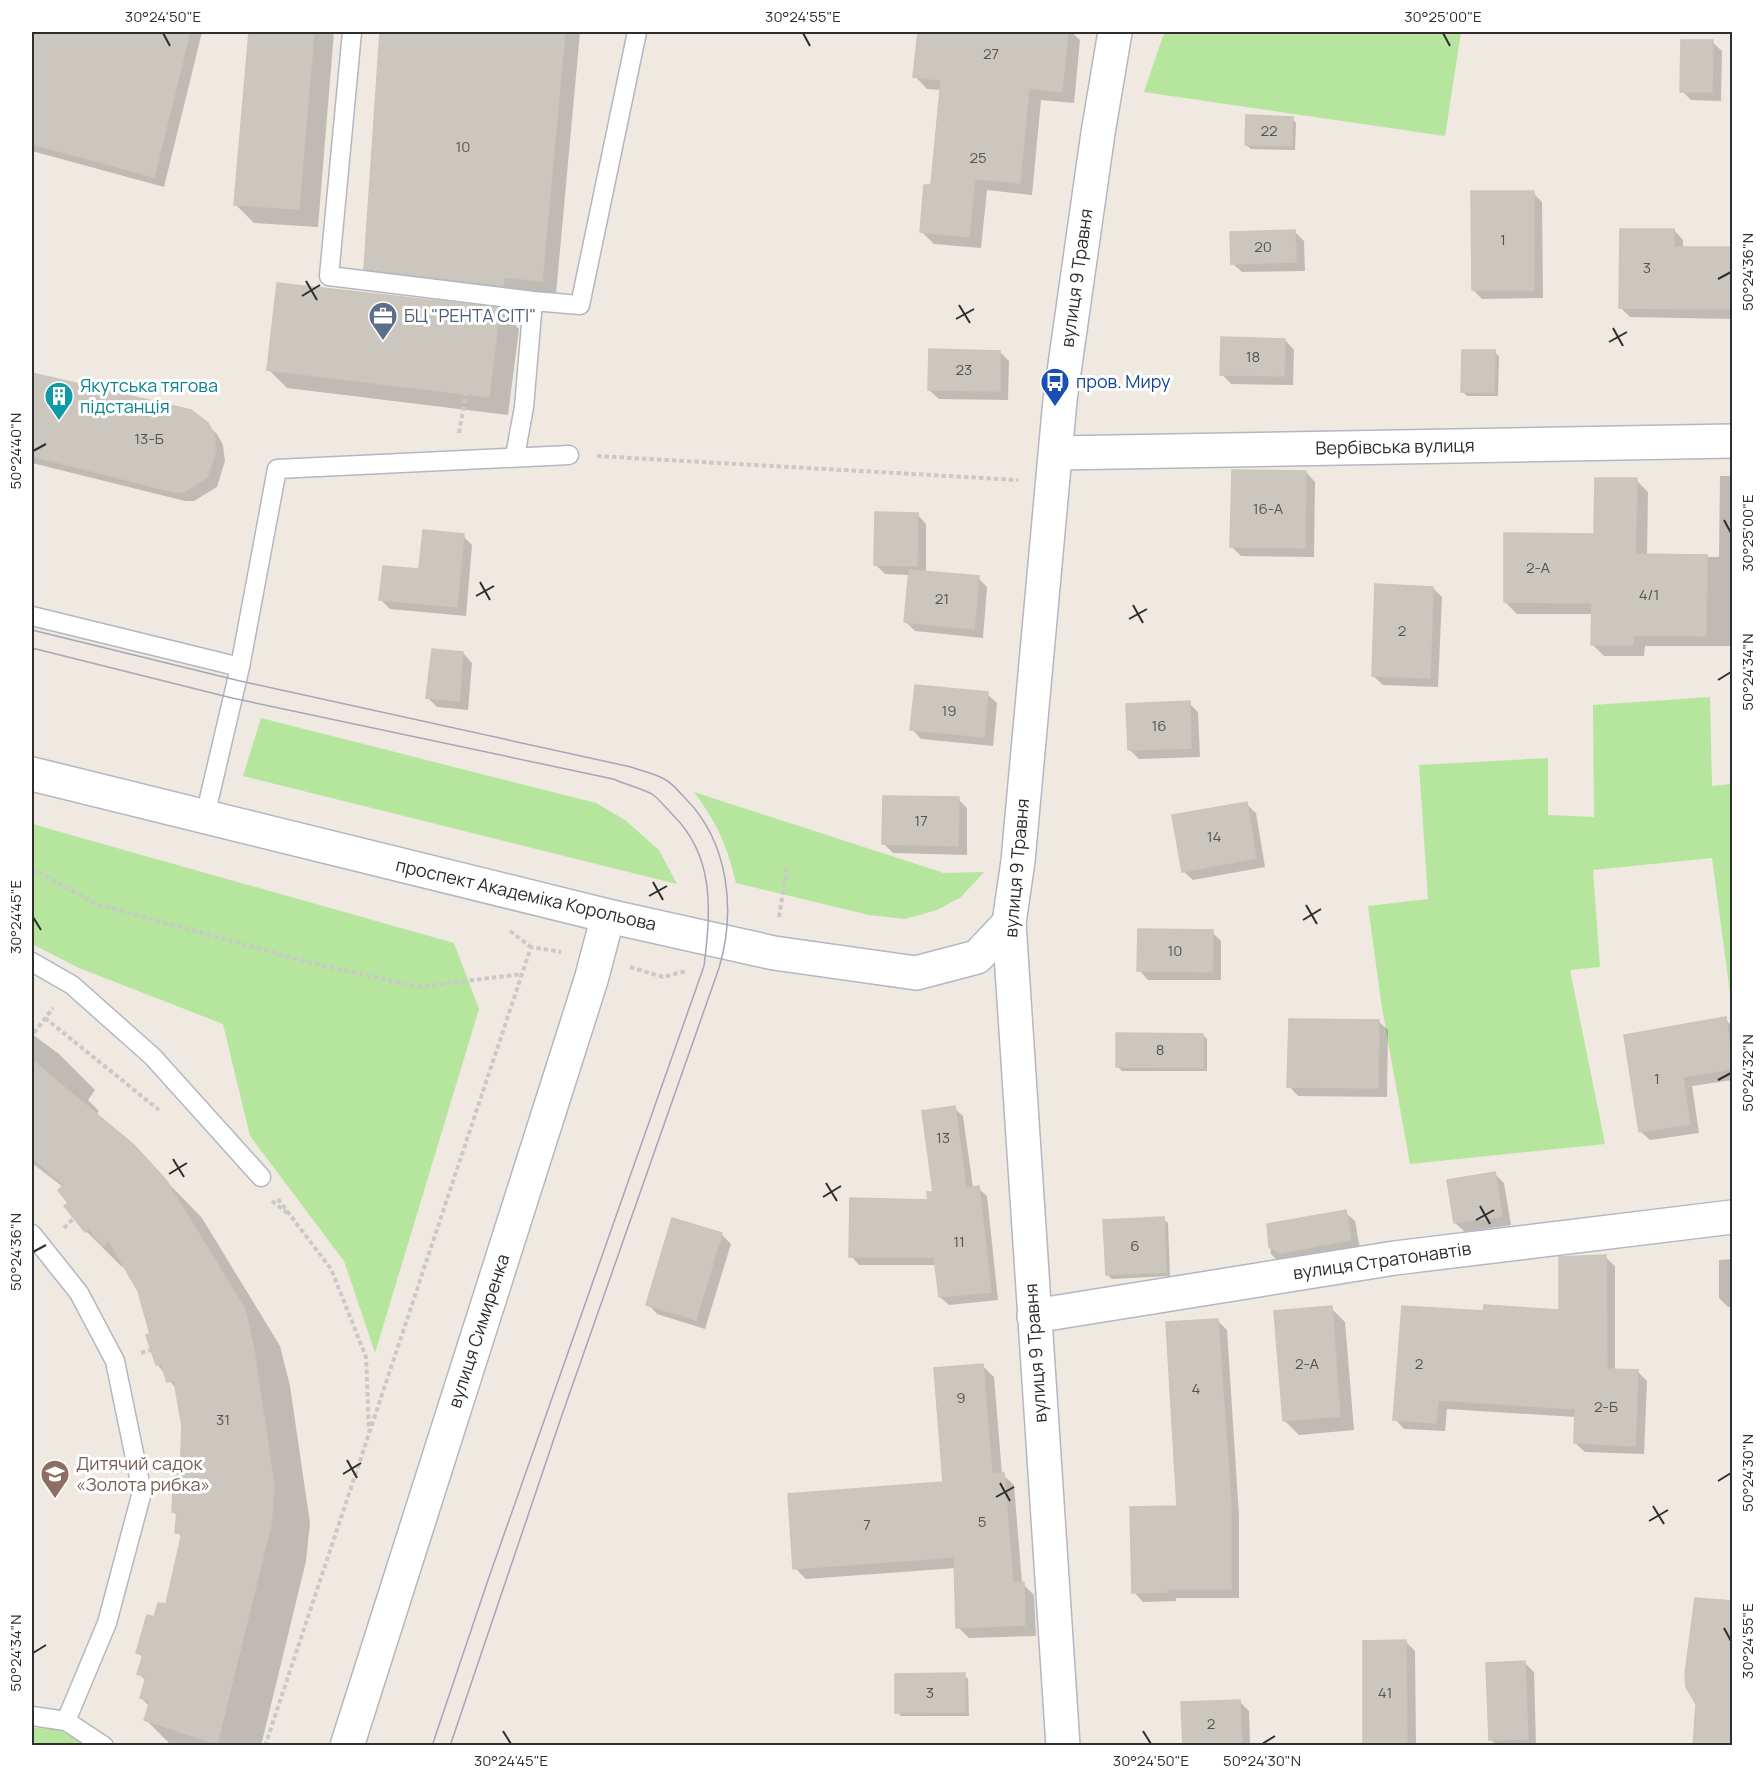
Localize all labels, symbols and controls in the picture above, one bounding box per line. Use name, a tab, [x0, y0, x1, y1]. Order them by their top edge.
text: 30°24'50"E	[125, 6, 201, 27]
text: 30°24'55"E	[765, 6, 841, 27]
text: 30°25'00"E	[1404, 6, 1482, 27]
house number: 27	[983, 43, 999, 64]
house number: 22	[1260, 120, 1278, 141]
house number: 10	[456, 136, 471, 157]
house number: 25	[969, 147, 987, 168]
street label: вулиця 9 Травня	[1054, 207, 1098, 349]
house number: 1	[1500, 229, 1506, 250]
text: 50°24'36"N	[1737, 233, 1758, 311]
house number: 20	[1254, 236, 1272, 257]
house number: 3	[1643, 257, 1651, 278]
office icon: БЦ "РЕНТА СІТІ"	[367, 300, 399, 342]
place label: БЦ "РЕНТА СІТІ"	[404, 303, 536, 327]
house number: 18	[1246, 346, 1260, 367]
house number: 23	[956, 359, 972, 380]
bus stop icon: пров. Миру	[1039, 366, 1071, 408]
place label: пров. Миру	[1076, 369, 1171, 393]
place label: Якутська тягова підстанція	[80, 373, 218, 418]
building icon: Якутська тягова підстанція	[43, 380, 75, 422]
text: 50°24'40"N	[5, 413, 26, 489]
house number: 13-Б	[134, 428, 164, 449]
street label: Вербівська вулиця	[1315, 433, 1475, 459]
text: 30°25'00"E	[1737, 494, 1758, 572]
house number: 16-А	[1253, 498, 1284, 519]
house number: 2-А	[1526, 557, 1551, 578]
house number: 4/1	[1639, 584, 1659, 605]
house number: 21	[935, 588, 949, 609]
house number: 2	[1398, 620, 1406, 641]
text: 50°24'34"N	[1737, 633, 1758, 711]
house number: 19	[941, 700, 957, 721]
house number: 16	[1151, 715, 1167, 736]
street label: вулиця 9 Травня	[998, 797, 1034, 938]
house number: 17	[914, 810, 928, 831]
house number: 14	[1207, 826, 1221, 847]
street label: проспект Академіка Корольова	[394, 852, 659, 936]
text: 30°24'45"E	[5, 880, 26, 954]
house number: 10	[1168, 940, 1183, 961]
text: 50°24'32"N	[1737, 1034, 1758, 1112]
house number: 8	[1156, 1039, 1164, 1060]
house number: 1	[1654, 1068, 1660, 1089]
house number: 13	[936, 1127, 950, 1148]
text: 50°24'36"N	[5, 1213, 26, 1291]
house number: 11	[953, 1231, 965, 1252]
house number: 6	[1130, 1235, 1140, 1256]
street label: вулиця Стратонавтів	[1291, 1236, 1473, 1284]
street label: вулиця Симиренка	[442, 1251, 514, 1411]
street label: вулиця 9 Травня	[1018, 1283, 1052, 1424]
house number: 2-А	[1295, 1353, 1320, 1374]
house number: 2	[1415, 1353, 1423, 1374]
house number: 4	[1192, 1378, 1201, 1399]
house number: 9	[956, 1387, 966, 1408]
house number: 2-Б	[1594, 1396, 1618, 1417]
house number: 31	[216, 1409, 230, 1430]
text: 50°24'30"N	[1737, 1434, 1758, 1512]
place label: Дитячий садок «Золота рибка»	[76, 1451, 210, 1496]
school or university icon: Дитячий садок «Золота рибка»	[39, 1458, 71, 1500]
house number: 5	[978, 1511, 986, 1532]
house number: 7	[863, 1514, 871, 1535]
text: 30°24'55"E	[1737, 1603, 1758, 1679]
text: 50°24'34"N	[5, 1614, 26, 1692]
house number: 3	[926, 1682, 934, 1703]
house number: 41	[1378, 1682, 1392, 1703]
house number: 2	[1207, 1713, 1215, 1734]
text: 30°24'45"E	[474, 1750, 548, 1771]
text: 30°24'50"E	[1113, 1750, 1189, 1771]
text: 50°24'30"N	[1223, 1750, 1301, 1771]

